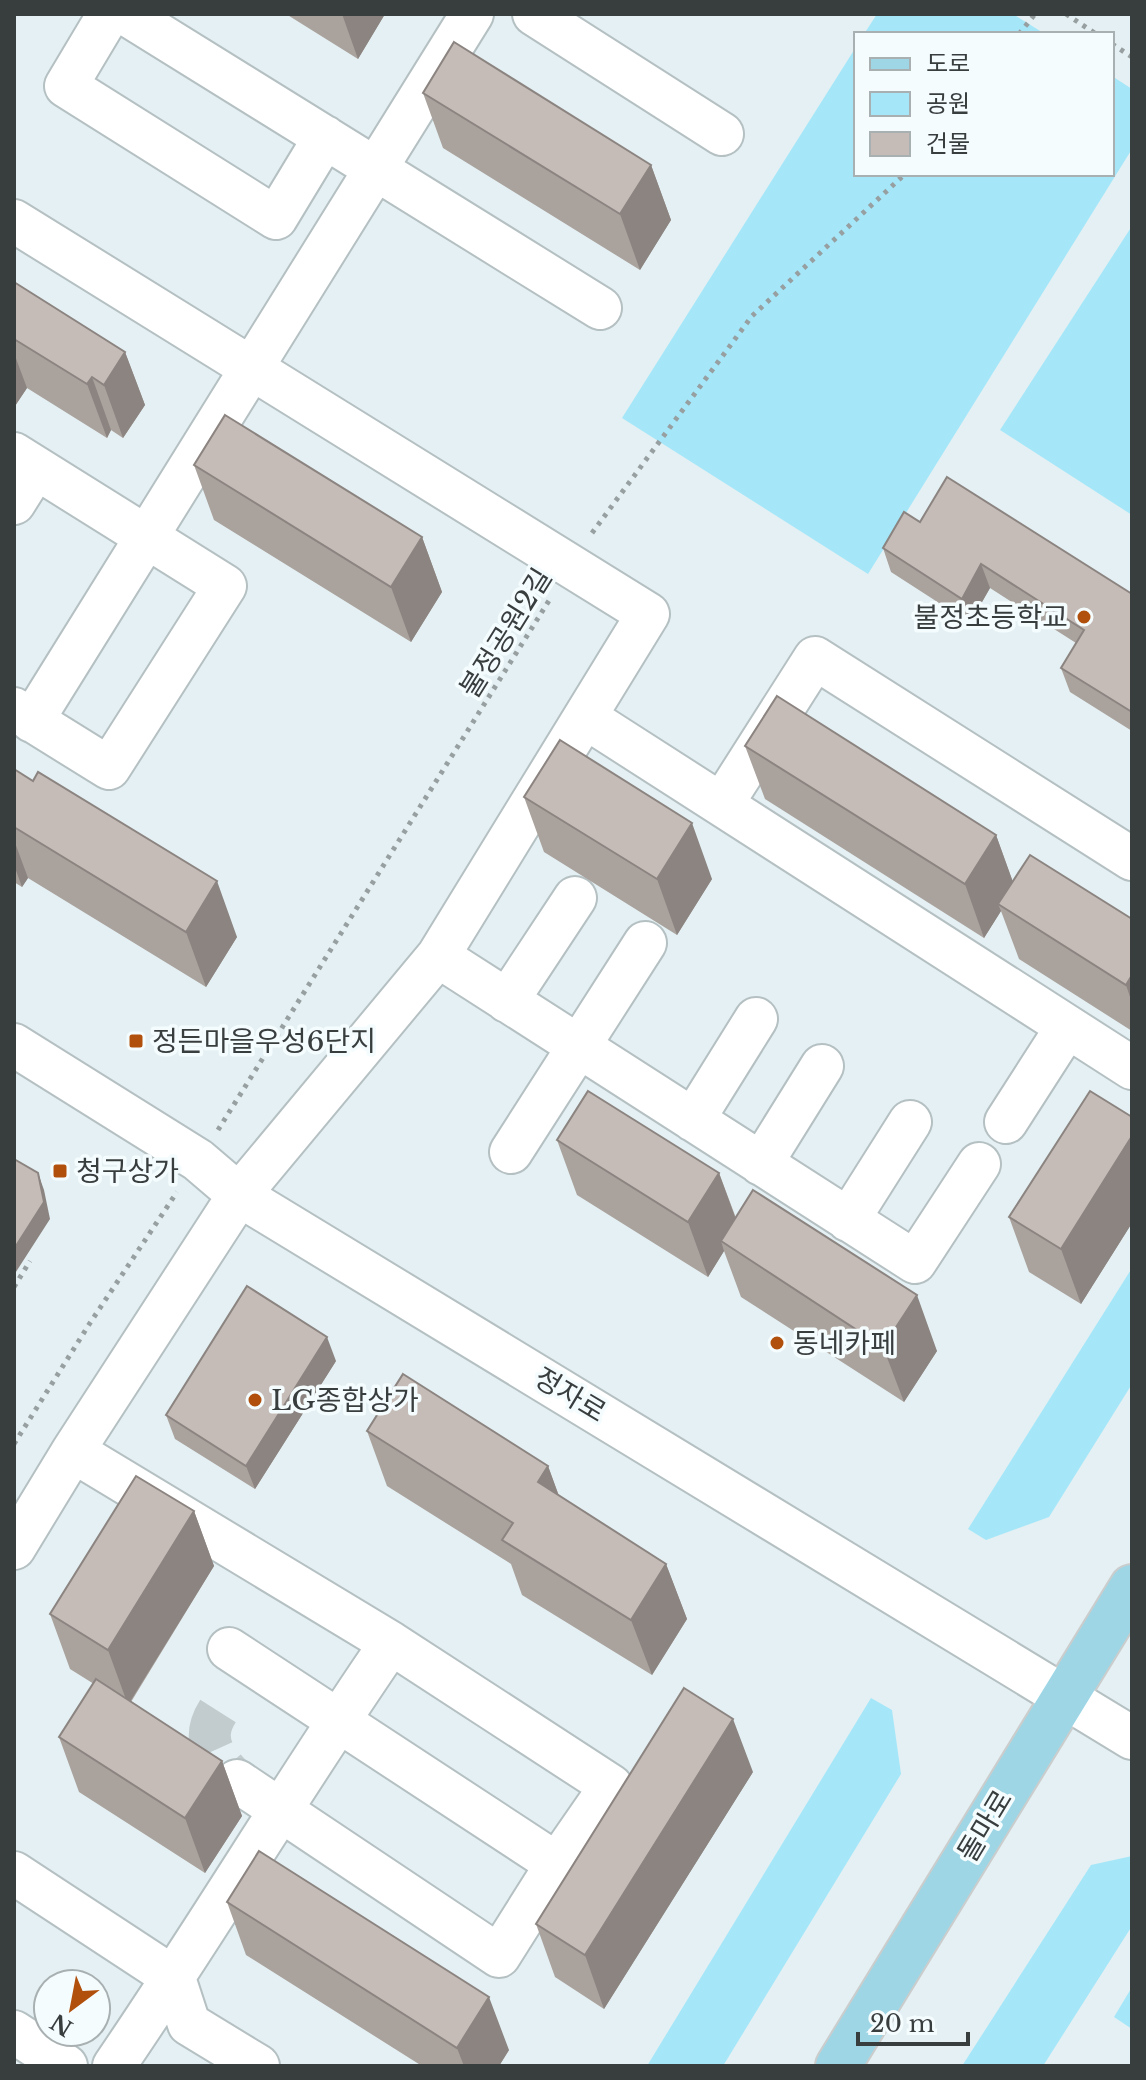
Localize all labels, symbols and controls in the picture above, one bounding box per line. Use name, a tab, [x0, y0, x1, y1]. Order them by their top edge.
legend	[854, 32, 1114, 176]
text: 도로	[926, 49, 970, 78]
text: 공원	[926, 89, 970, 118]
text: 건물	[926, 129, 970, 158]
street label: 불정공원2길	[452, 562, 560, 704]
place label: 불정초등학교	[913, 600, 1068, 635]
marker: 불정초등학교	[1075, 608, 1093, 626]
place label: 정든마을우성6단지	[152, 1024, 376, 1059]
marker: 정든마을우성6단지	[127, 1032, 145, 1050]
place label: 청구상가	[76, 1154, 179, 1189]
marker: 청구상가	[51, 1162, 69, 1180]
place label: 동네카페	[793, 1326, 896, 1361]
marker: 동네카페	[768, 1334, 786, 1352]
street label: 정자로	[528, 1360, 612, 1430]
place label: LG종합상가	[271, 1383, 419, 1418]
marker: LG종합상가	[246, 1391, 264, 1409]
street label: 돌마로	[950, 1784, 1020, 1868]
north arrow	[32, 1968, 112, 2048]
scale bar	[858, 1996, 968, 2046]
text: N	[45, 2007, 78, 2041]
text: 20 m	[870, 2009, 935, 2038]

